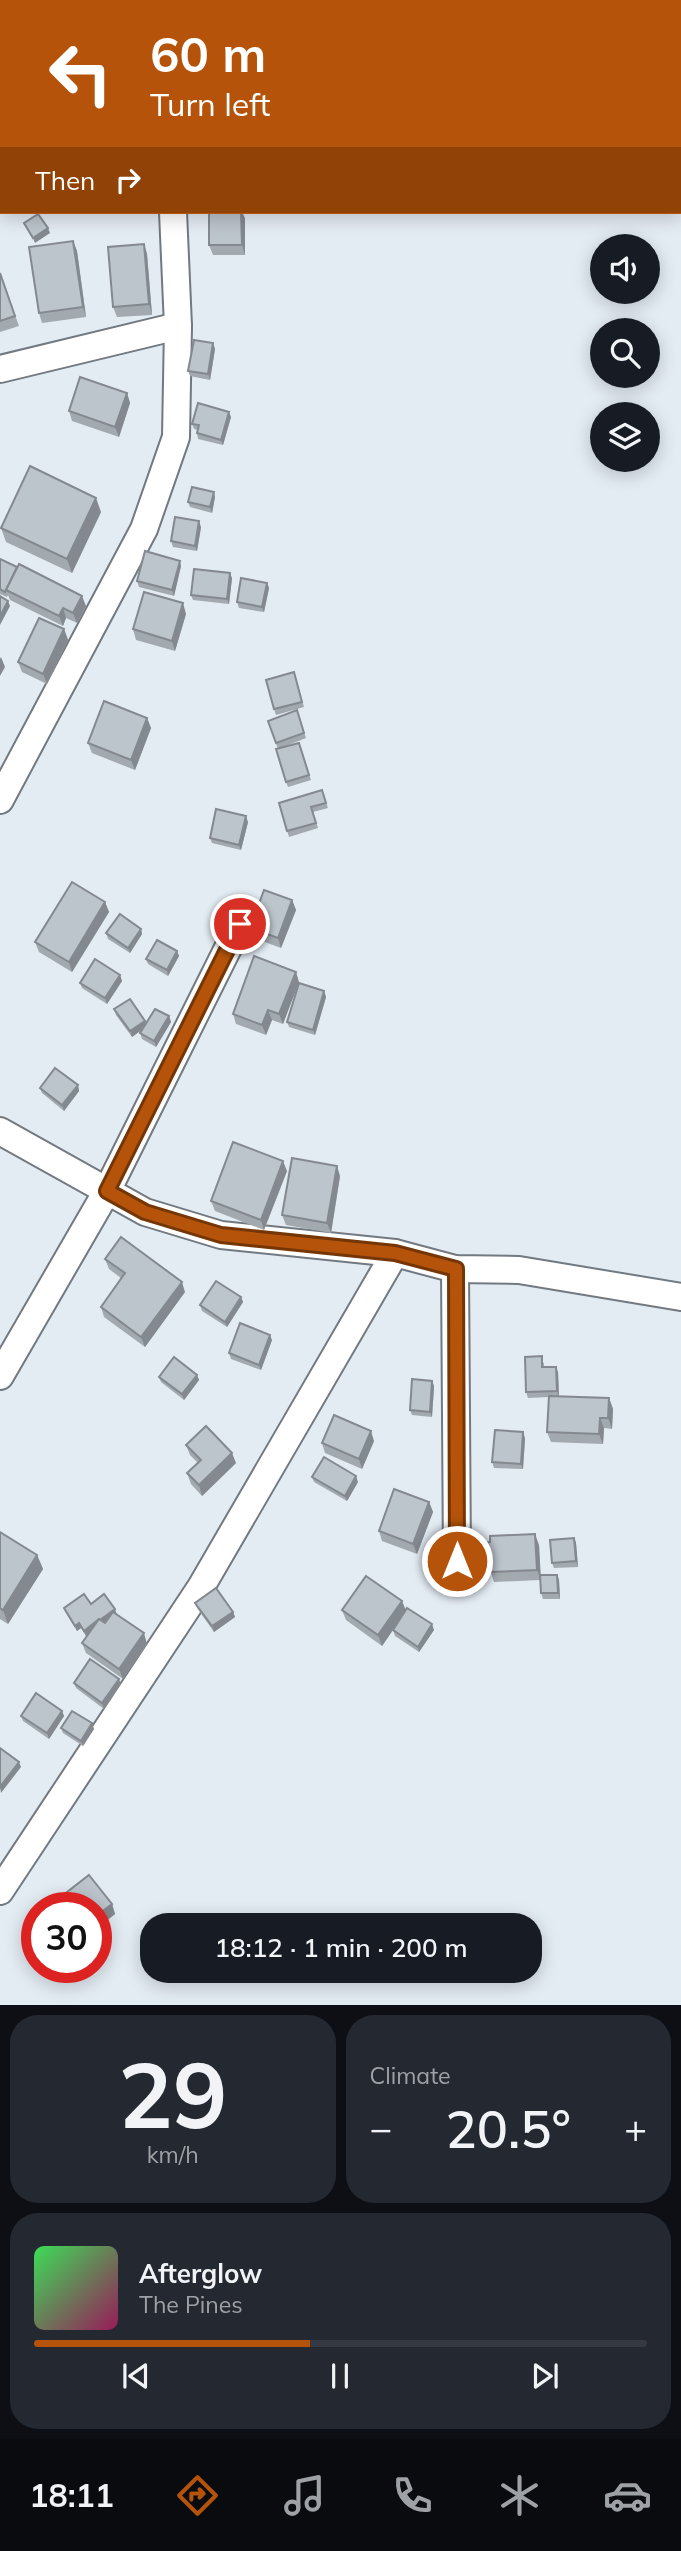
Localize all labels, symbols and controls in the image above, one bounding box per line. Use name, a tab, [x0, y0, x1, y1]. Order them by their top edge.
text: 60 m	[150, 23, 266, 84]
icon: left	[35, 28, 126, 119]
text: Turn left	[150, 84, 270, 124]
icon: right	[109, 161, 147, 199]
text: Then	[35, 164, 95, 197]
map controls	[590, 234, 660, 472]
button: sound	[590, 234, 660, 304]
button: search	[590, 318, 660, 388]
button: layers	[590, 402, 660, 472]
pin	[210, 894, 270, 954]
icon: arrive	[221, 905, 259, 943]
position arrow	[420, 1524, 494, 1598]
speed limit sign: 30	[21, 1892, 112, 1983]
text: 18:12 · 1 min · 200 m	[214, 1931, 468, 1964]
text: 29	[118, 2037, 227, 2151]
text: Climate	[370, 2061, 451, 2090]
text: 20.5°	[446, 2096, 571, 2161]
text: −	[370, 2104, 392, 2152]
text: +	[624, 2104, 647, 2152]
text: km/h	[147, 2140, 199, 2169]
text: Afterglow	[139, 2257, 262, 2290]
text: The Pines	[139, 2290, 243, 2319]
icon: previous	[117, 2357, 155, 2395]
icon: pause	[321, 2357, 359, 2395]
icon: next	[526, 2357, 564, 2395]
icon: directions	[173, 2471, 222, 2520]
icon: music	[280, 2471, 329, 2520]
icon: phone	[388, 2471, 437, 2520]
icon: climate	[495, 2471, 544, 2520]
icon: car	[603, 2471, 652, 2520]
text: 18:11	[29, 2475, 114, 2515]

